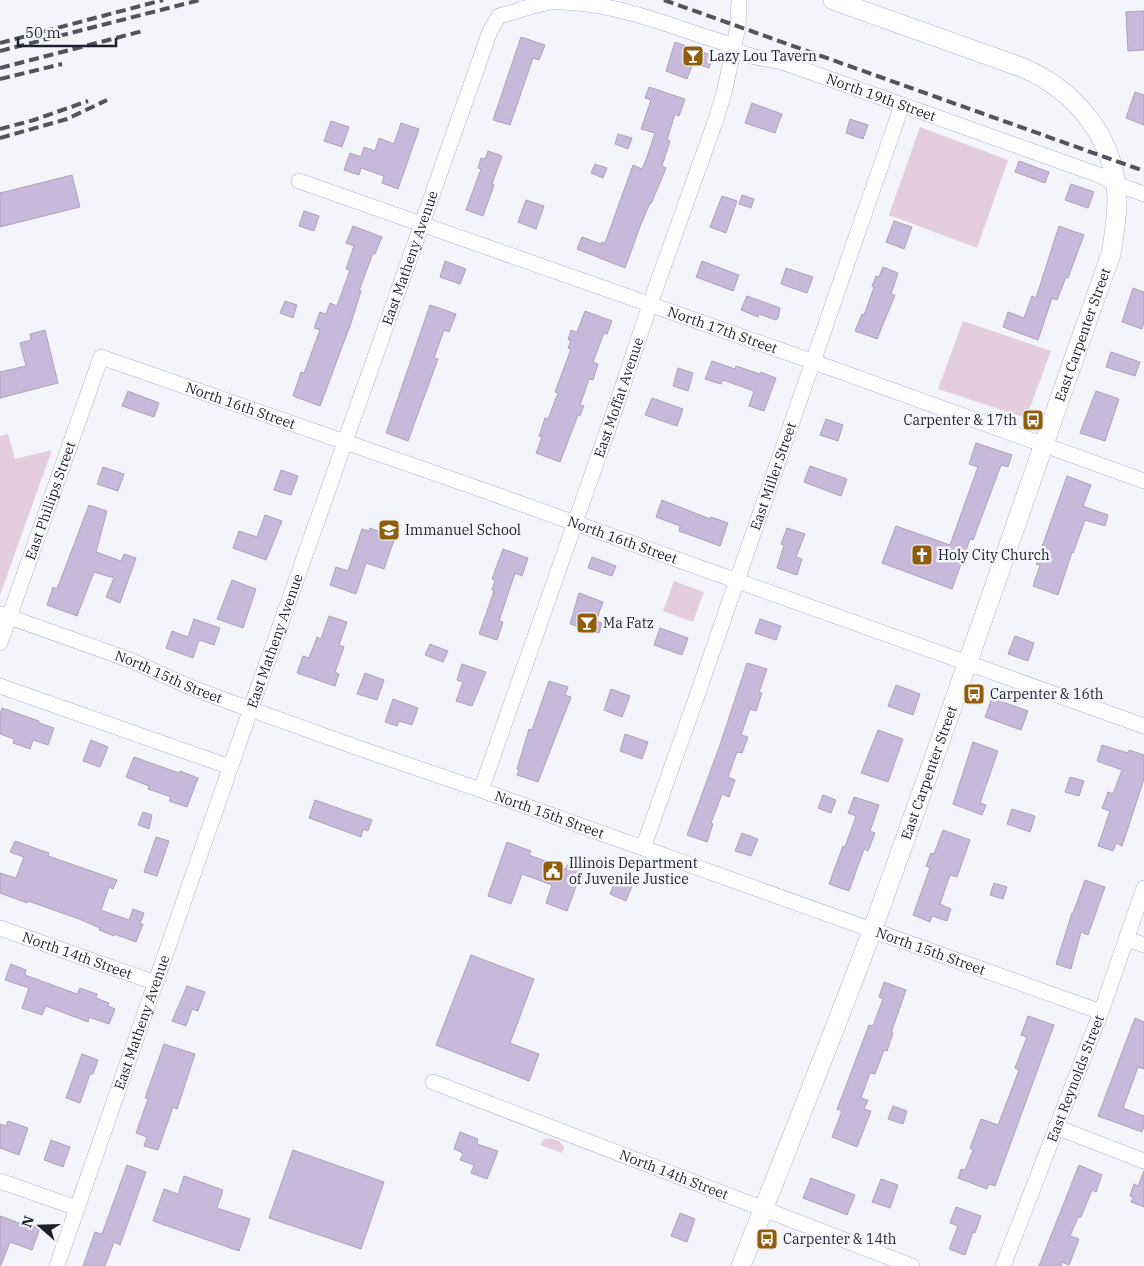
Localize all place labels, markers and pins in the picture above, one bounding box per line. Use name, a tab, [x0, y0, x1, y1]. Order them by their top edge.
bar icon: Lazy Lou Tavern	[681, 44, 705, 68]
place label: Lazy Lou Tavern	[709, 47, 817, 65]
bus stop icon: Carpenter & 17th	[1021, 408, 1045, 432]
place label: Carpenter & 17th	[903, 411, 1017, 429]
school or university icon: Immanuel School	[377, 518, 401, 542]
place label: Immanuel School	[405, 521, 521, 539]
church icon: Holy City Church	[910, 543, 934, 567]
place label: Holy City Church	[938, 546, 1050, 564]
bar icon: Ma Fatz	[575, 611, 599, 635]
place label: Ma Fatz	[603, 614, 654, 632]
bus stop icon: Carpenter & 16th	[962, 682, 986, 706]
place label: Carpenter & 16th	[990, 685, 1104, 703]
place label: Illinois Department of Juvenile Justice	[569, 854, 698, 888]
public building icon: Illinois Department of Juvenile Justice	[541, 859, 565, 883]
bus stop icon: Carpenter & 14th	[755, 1227, 779, 1251]
place label: Carpenter & 14th	[783, 1230, 897, 1248]

